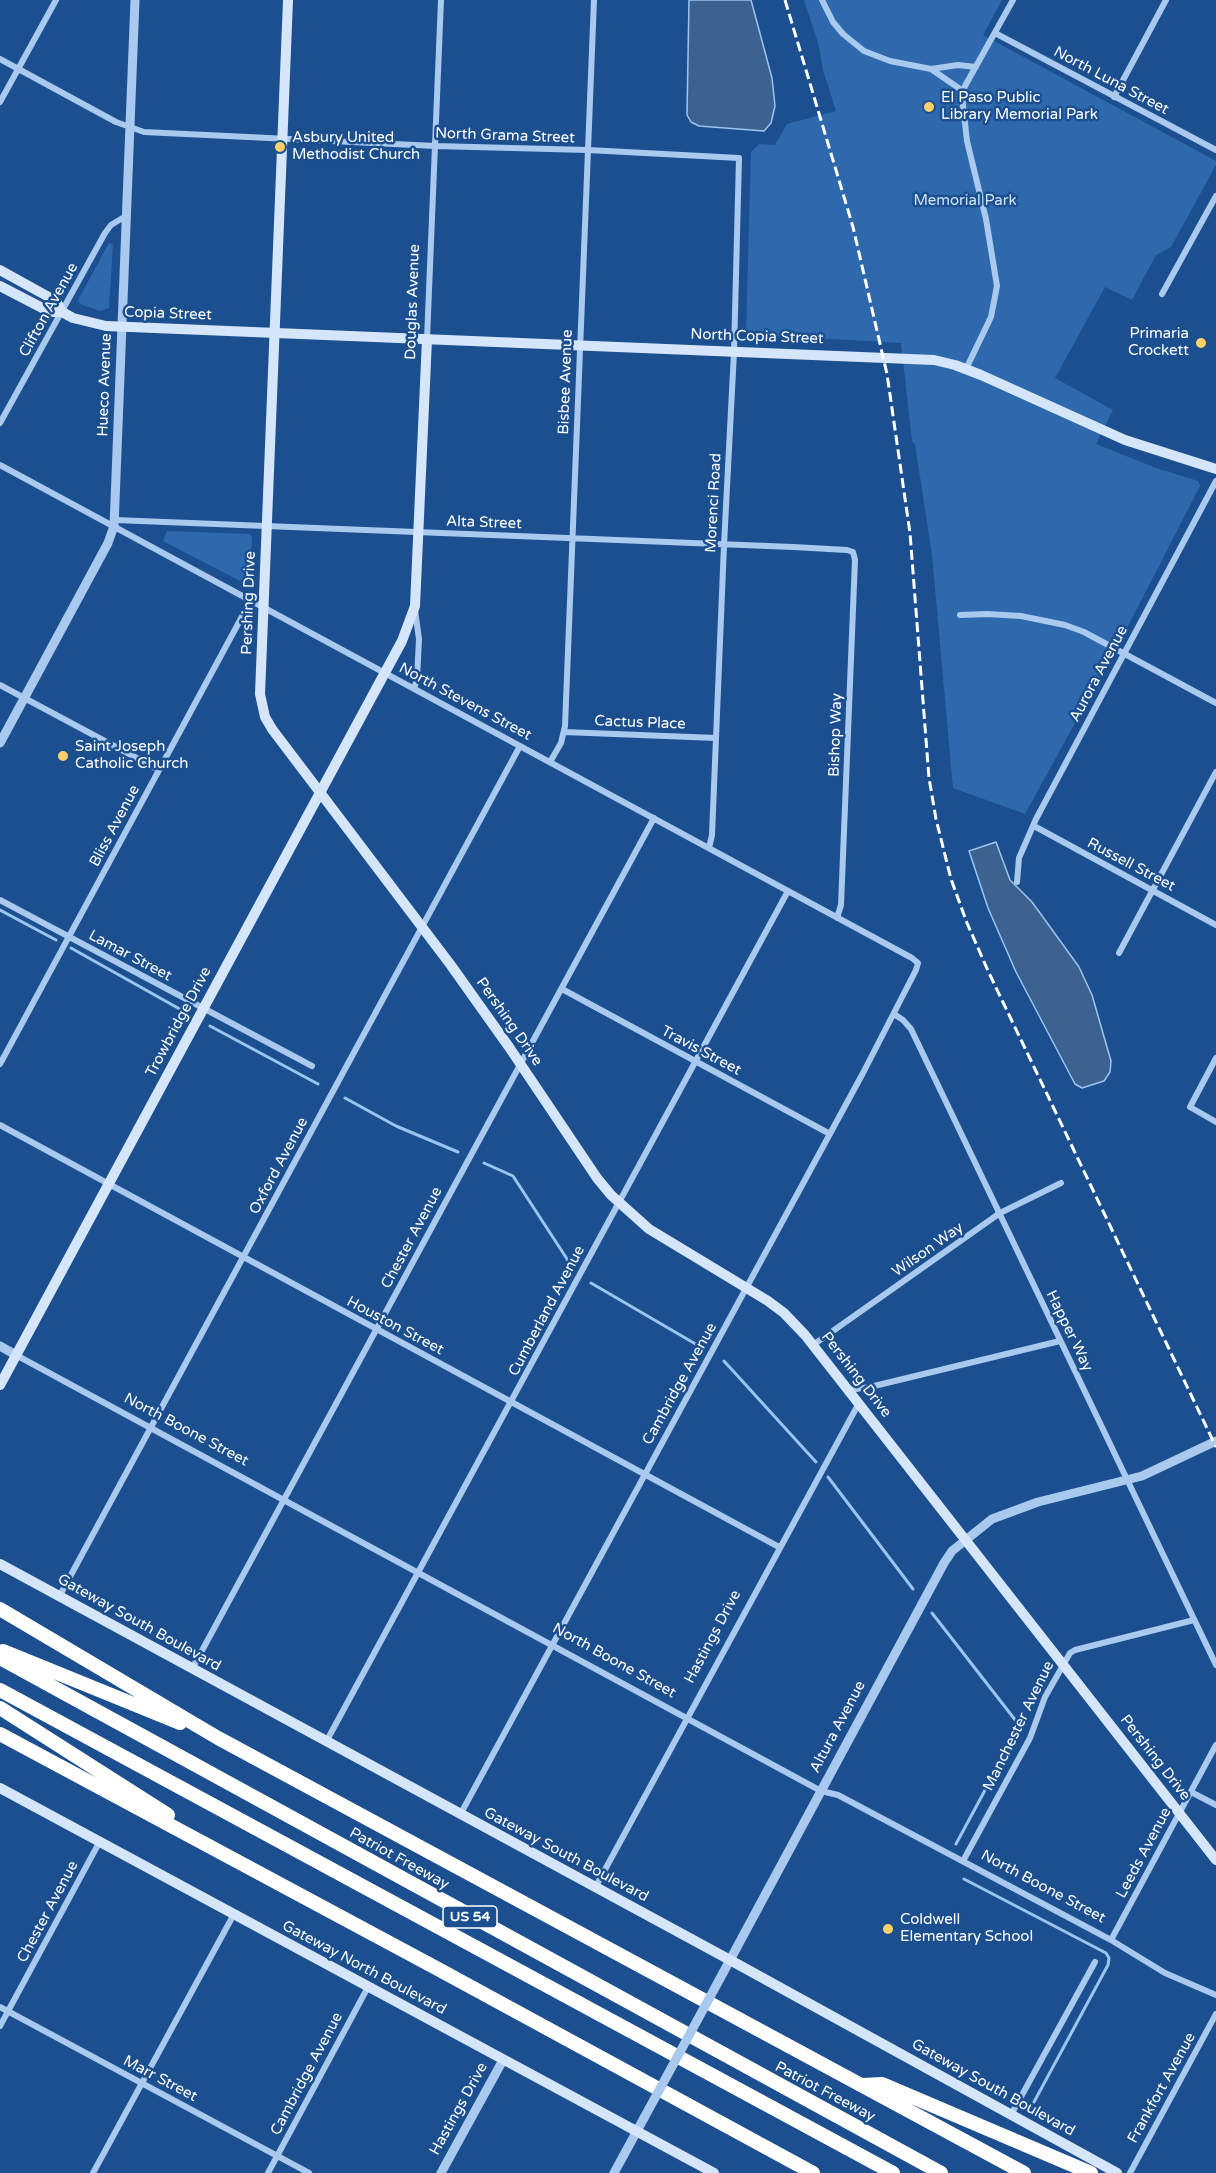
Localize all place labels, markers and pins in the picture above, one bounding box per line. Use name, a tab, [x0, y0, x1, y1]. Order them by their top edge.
place label: El Paso Public Library Memorial Park	[941, 89, 1098, 124]
marker: El Paso Public Library Memorial Park	[922, 100, 936, 114]
place label: Asbury United Methodist Church	[292, 129, 420, 164]
marker: Asbury United Methodist Church	[273, 140, 287, 154]
place label: Primaria Crockett	[1128, 325, 1189, 360]
marker: Primaria Crockett	[1194, 336, 1208, 350]
place label: Saint Joseph Catholic Church	[75, 738, 188, 773]
marker: Saint Joseph Catholic Church	[56, 749, 70, 763]
place label: Coldwell Elementary School	[900, 1911, 1033, 1946]
marker: Coldwell Elementary School	[881, 1922, 895, 1936]

